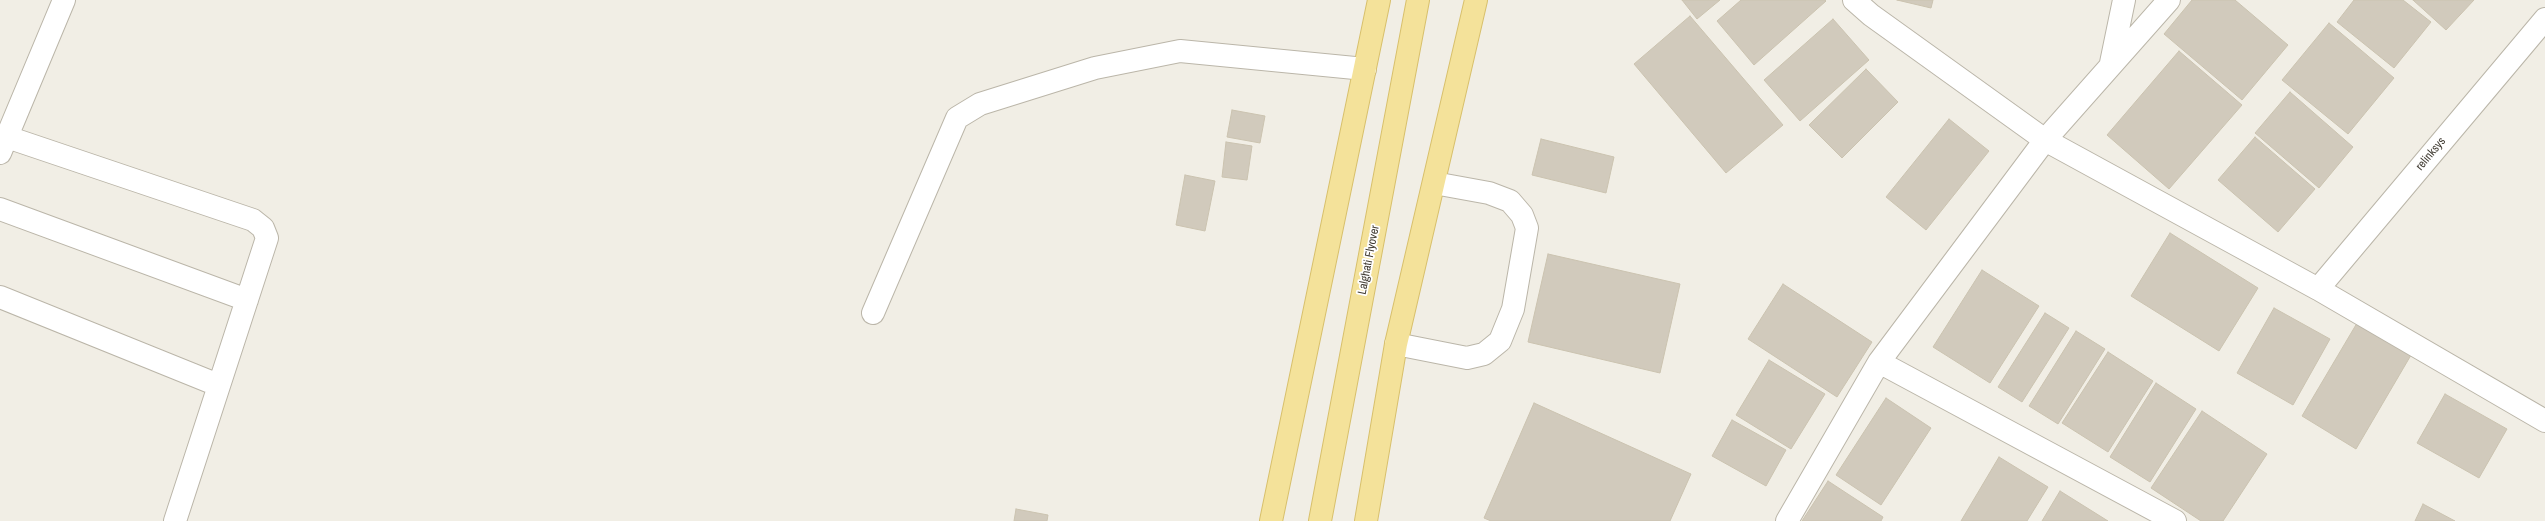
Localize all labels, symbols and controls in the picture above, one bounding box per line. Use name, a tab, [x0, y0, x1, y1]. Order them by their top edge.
street label: relinksys	[2413, 135, 2449, 173]
street label: Lalghati Flyover	[1355, 224, 1383, 296]

